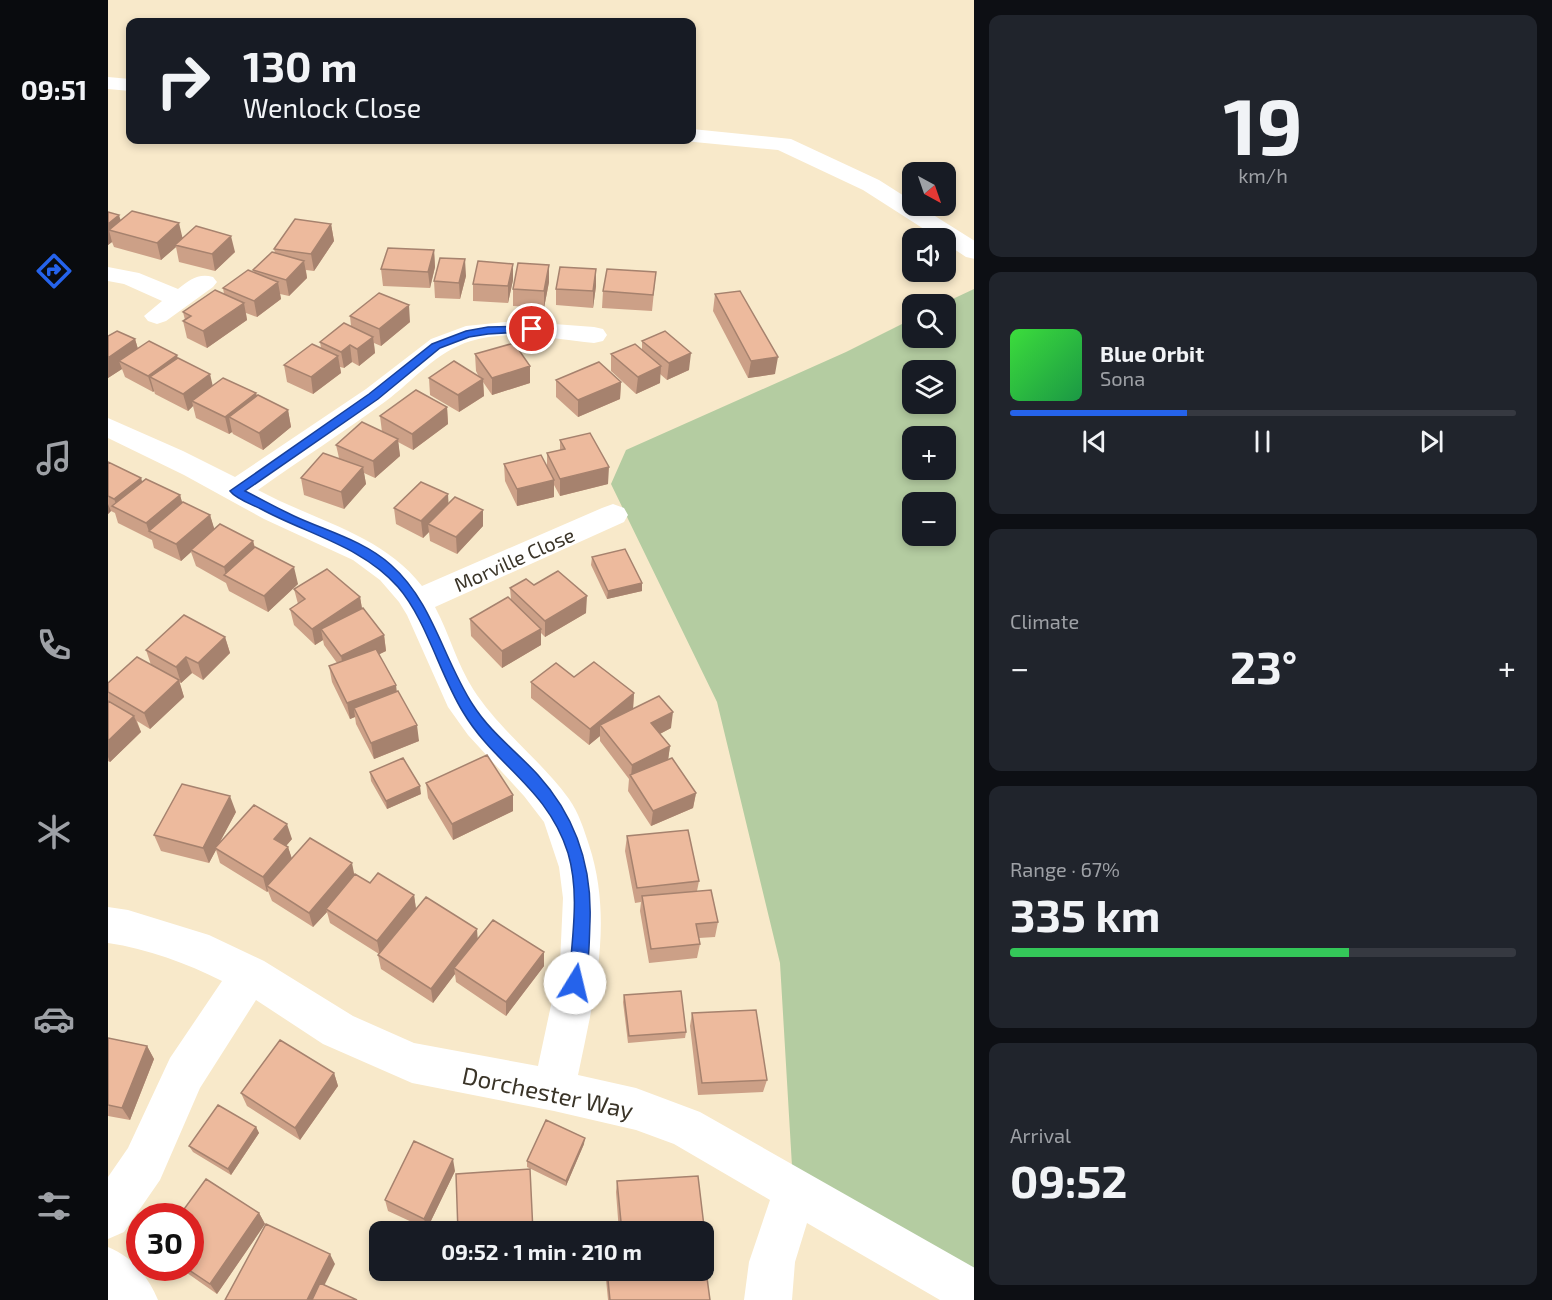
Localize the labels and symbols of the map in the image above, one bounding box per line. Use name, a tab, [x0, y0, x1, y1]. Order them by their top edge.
north arrow	[902, 162, 956, 216]
pin	[506, 303, 557, 354]
street label: Morville Close	[450, 522, 578, 596]
position arrow	[543, 951, 607, 1015]
street label: Dorchester Way	[460, 1060, 636, 1124]
speed limit sign: 30	[126, 1203, 204, 1281]

